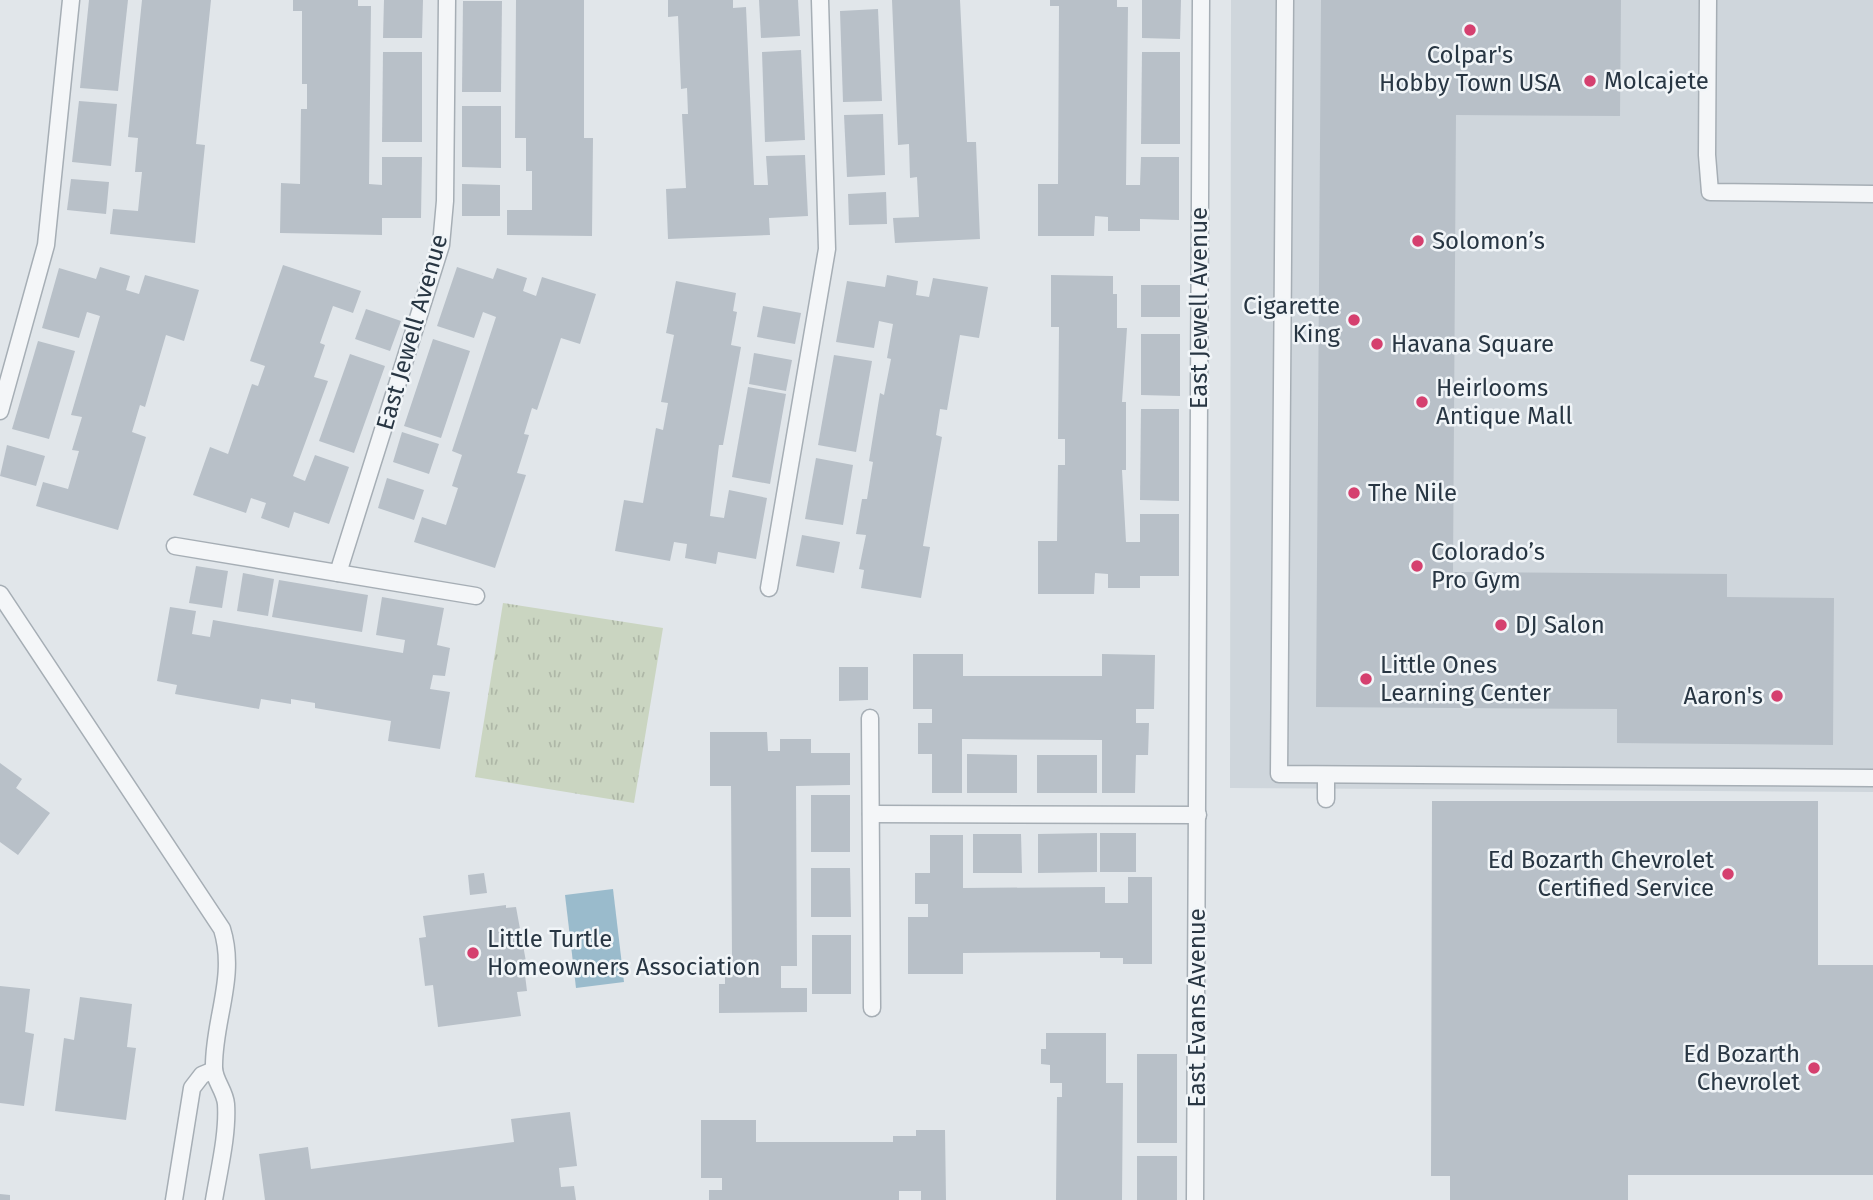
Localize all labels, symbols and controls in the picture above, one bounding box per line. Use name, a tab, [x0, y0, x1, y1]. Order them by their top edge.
marker: Colpar's Hobby Town USA	[1462, 22, 1478, 38]
place label: Colpar's Hobby Town USA	[1379, 41, 1561, 97]
place label: Molcajete	[1604, 67, 1709, 95]
marker: Molcajete	[1582, 73, 1598, 89]
street label: East Jewell Avenue	[1185, 207, 1213, 409]
place label: Solomon’s	[1432, 227, 1545, 255]
street label: East Jewell Avenue	[371, 231, 453, 433]
marker: Solomon’s	[1410, 233, 1426, 249]
place label: Cigarette King	[1243, 292, 1341, 348]
marker: Cigarette King	[1346, 312, 1362, 328]
place label: Havana Square	[1391, 330, 1554, 358]
marker: Havana Square	[1369, 336, 1385, 352]
place label: Heirlooms Antique Mall	[1436, 374, 1573, 430]
marker: Heirlooms Antique Mall	[1414, 394, 1430, 410]
place label: The Nile	[1368, 479, 1457, 507]
marker: The Nile	[1346, 485, 1362, 501]
place label: Colorado’s Pro Gym	[1431, 538, 1545, 594]
marker: Colorado’s Pro Gym	[1409, 558, 1425, 574]
place label: DJ Salon	[1515, 611, 1605, 639]
marker: DJ Salon	[1493, 617, 1509, 633]
place label: Little Ones Learning Center	[1380, 651, 1552, 707]
marker: Little Ones Learning Center	[1358, 671, 1374, 687]
place label: Aaron's	[1684, 682, 1763, 710]
marker: Aaron's	[1769, 688, 1785, 704]
place label: Ed Bozarth Chevrolet Certified Service	[1488, 846, 1714, 902]
marker: Ed Bozarth Chevrolet Certified Service	[1720, 866, 1736, 882]
street label: East Evans Avenue	[1183, 908, 1211, 1108]
place label: Little Turtle Homeowners Association	[487, 925, 761, 981]
marker: Little Turtle Homeowners Association	[465, 945, 481, 961]
place label: Ed Bozarth Chevrolet	[1683, 1040, 1800, 1096]
marker: Ed Bozarth Chevrolet	[1806, 1060, 1822, 1076]

